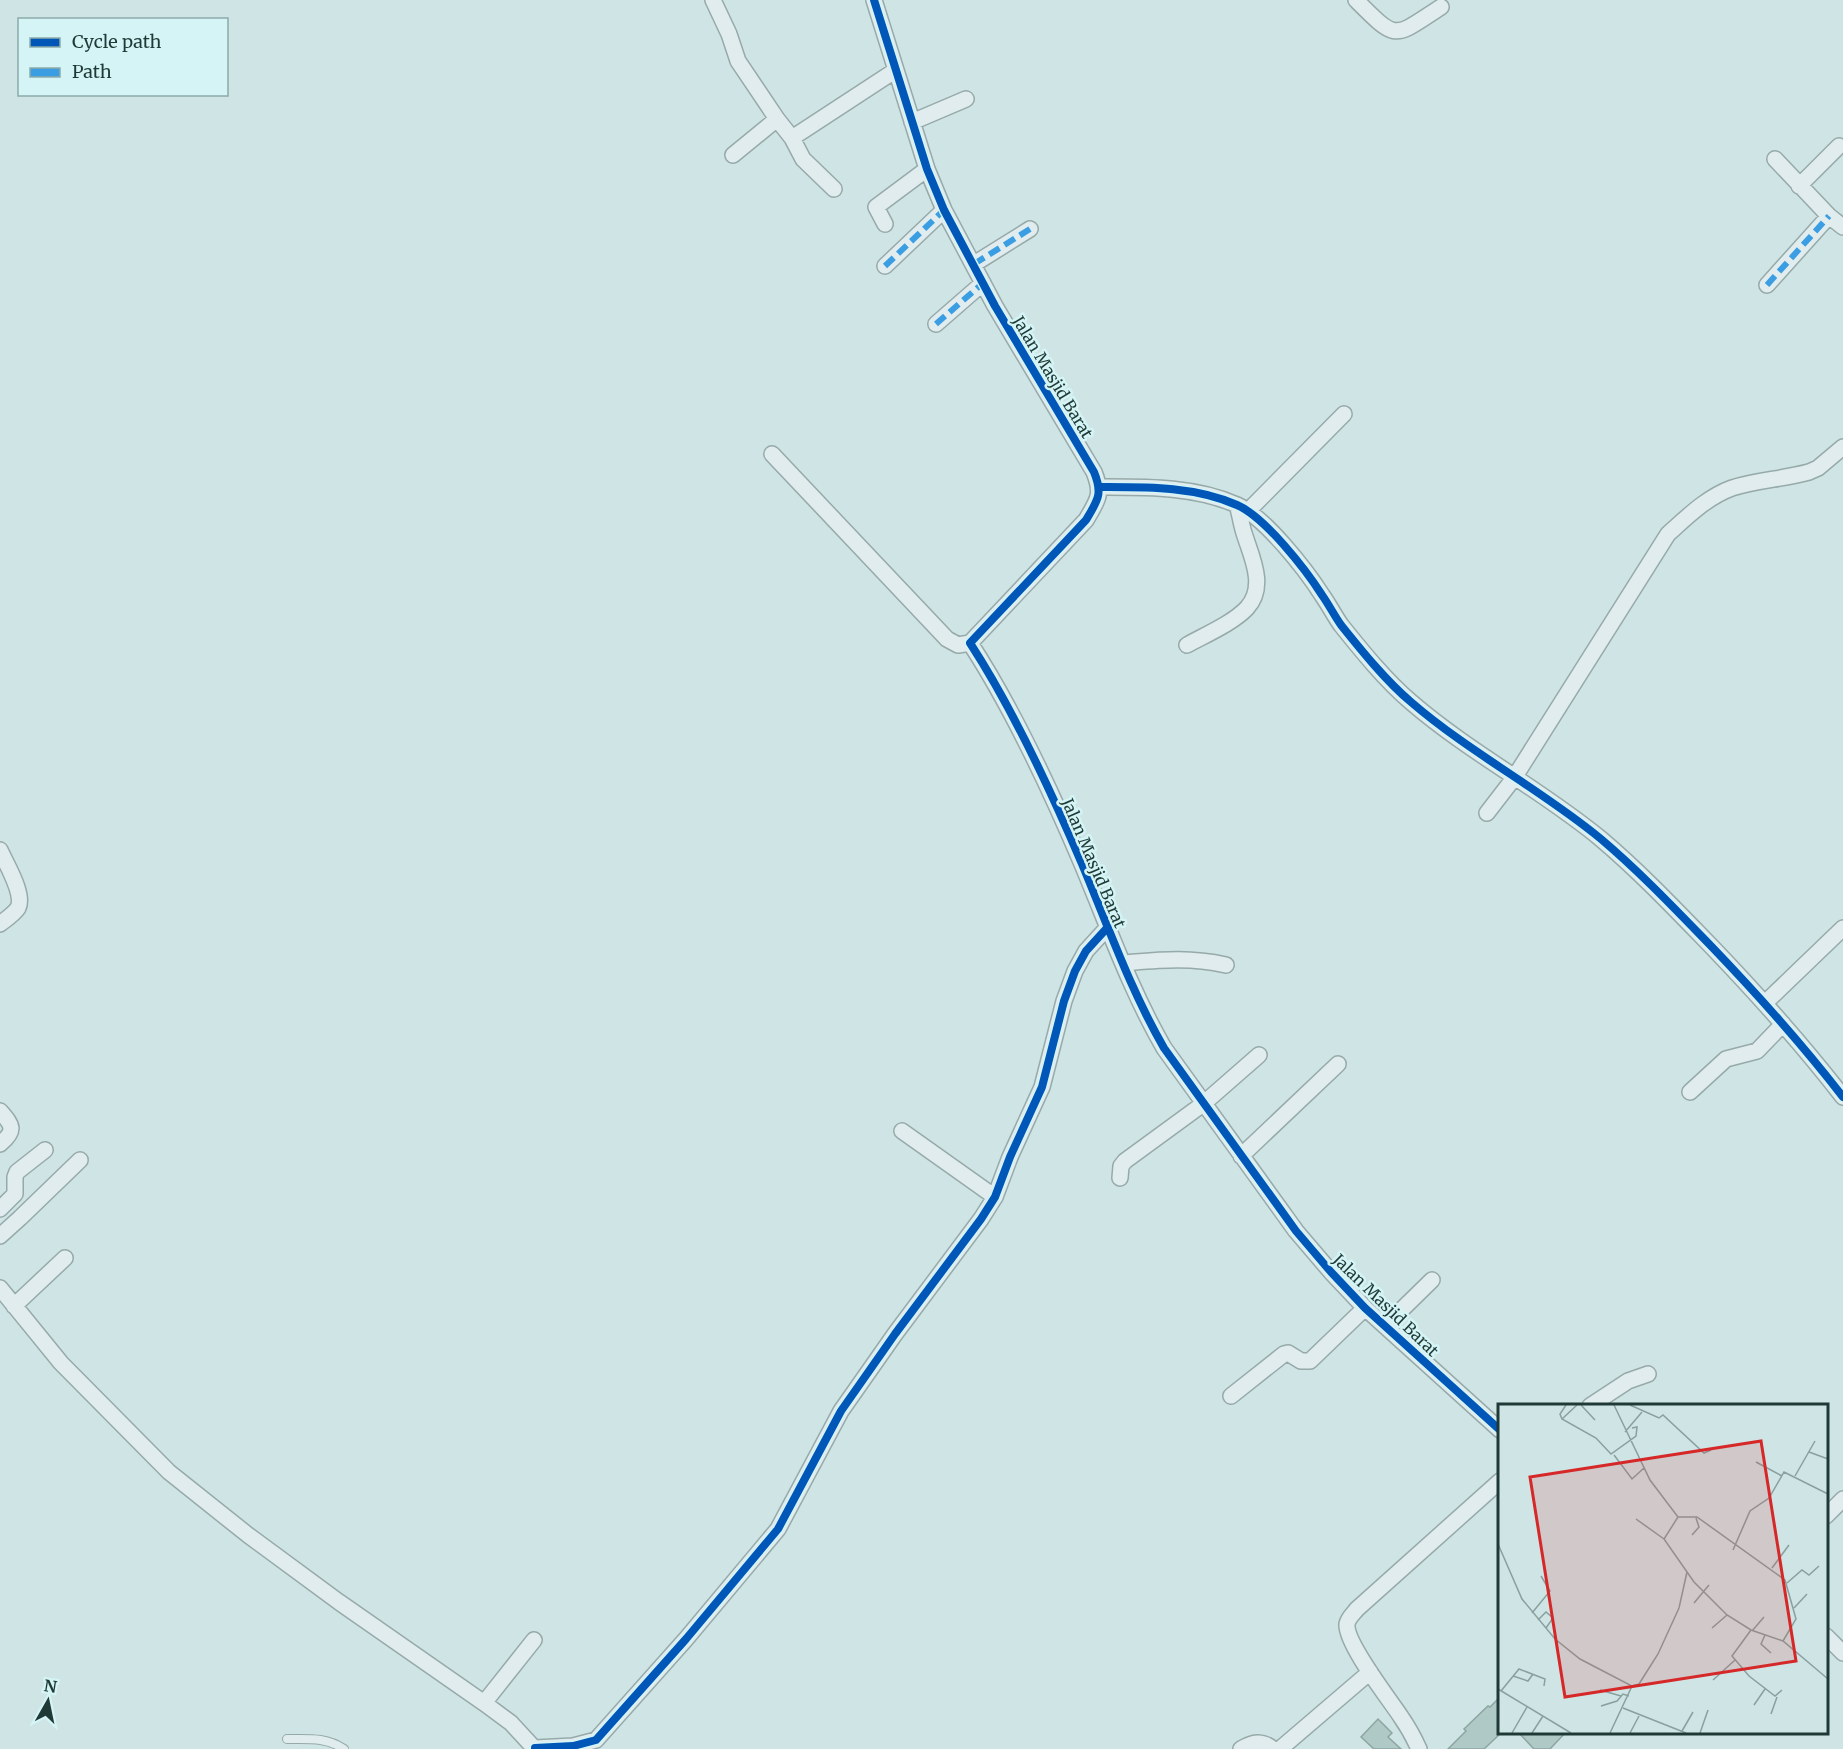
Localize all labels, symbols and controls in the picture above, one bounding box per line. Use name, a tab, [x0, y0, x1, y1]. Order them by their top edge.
legend	[18, 18, 228, 96]
text: Cycle path	[72, 30, 162, 53]
text: Path	[72, 60, 112, 83]
street label: Jalan Masjid Barat	[1008, 311, 1098, 442]
street label: Jalan Masjid Barat	[1057, 794, 1131, 932]
street label: Jalan Masjid Barat	[1328, 1249, 1443, 1361]
inset map	[1498, 1404, 1828, 1734]
north arrow	[18, 1671, 78, 1731]
text: N	[43, 1675, 59, 1697]

